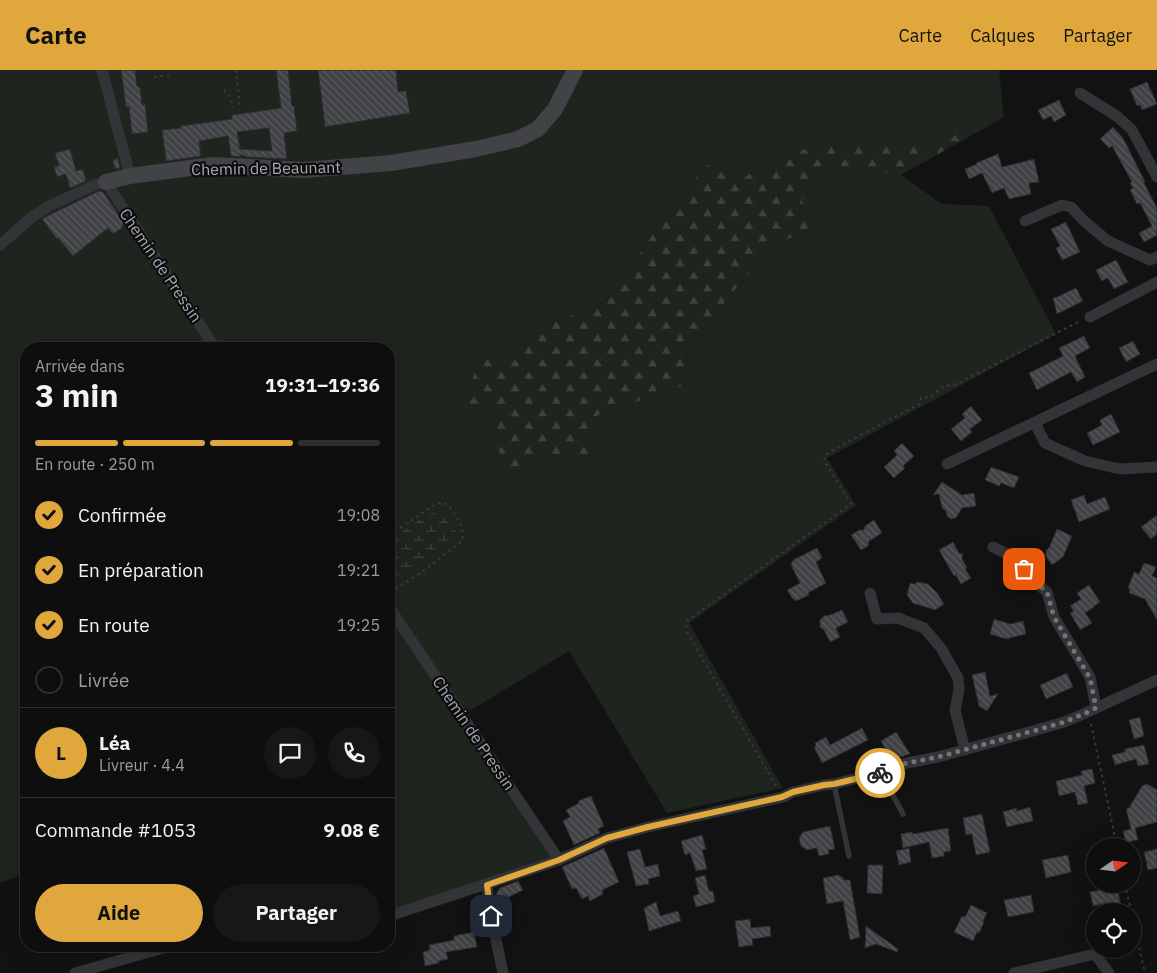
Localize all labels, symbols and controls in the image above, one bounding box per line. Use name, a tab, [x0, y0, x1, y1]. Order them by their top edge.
text: Carte	[25, 19, 87, 51]
text: Carte	[899, 24, 942, 47]
text: Calques	[970, 24, 1035, 47]
text: Partager	[1063, 24, 1132, 47]
street label: Chemin de Beaunant	[191, 157, 341, 179]
street label: Chemin de Pressin	[115, 204, 207, 326]
text: Arrivée dans	[35, 356, 125, 376]
text: 19:31–19:36	[265, 373, 380, 397]
text: 3 min	[35, 374, 119, 416]
text: En route · 250 m	[35, 454, 155, 474]
icon: check	[35, 501, 63, 529]
text: Confirmée	[78, 503, 166, 527]
text: 19:08	[337, 505, 380, 525]
pin	[1003, 548, 1045, 590]
icon: bag	[1010, 555, 1038, 583]
icon: check	[35, 556, 63, 584]
text: En préparation	[78, 558, 204, 582]
text: 19:21	[337, 560, 380, 580]
icon: check	[35, 611, 63, 639]
text: En route	[78, 613, 150, 637]
text: 19:25	[337, 615, 380, 635]
text: Livrée	[78, 668, 129, 692]
street label: Chemin de Pressin	[428, 672, 520, 794]
button: chat	[264, 727, 316, 779]
button: phone	[328, 727, 380, 779]
text: Léa	[99, 731, 130, 755]
text: L	[56, 741, 66, 765]
courier	[855, 748, 905, 798]
text: Livreur · 4.4	[99, 755, 185, 775]
icon: bike	[866, 759, 894, 787]
text: Commande #1053	[35, 818, 197, 842]
text: 9.08 €	[324, 818, 380, 842]
north arrow	[1086, 838, 1141, 892]
map controls	[1086, 838, 1141, 958]
button: Aide	[35, 884, 203, 942]
button: Partager	[213, 884, 380, 942]
pin	[470, 895, 512, 937]
icon: home	[477, 902, 505, 930]
button: locate	[1086, 903, 1141, 958]

